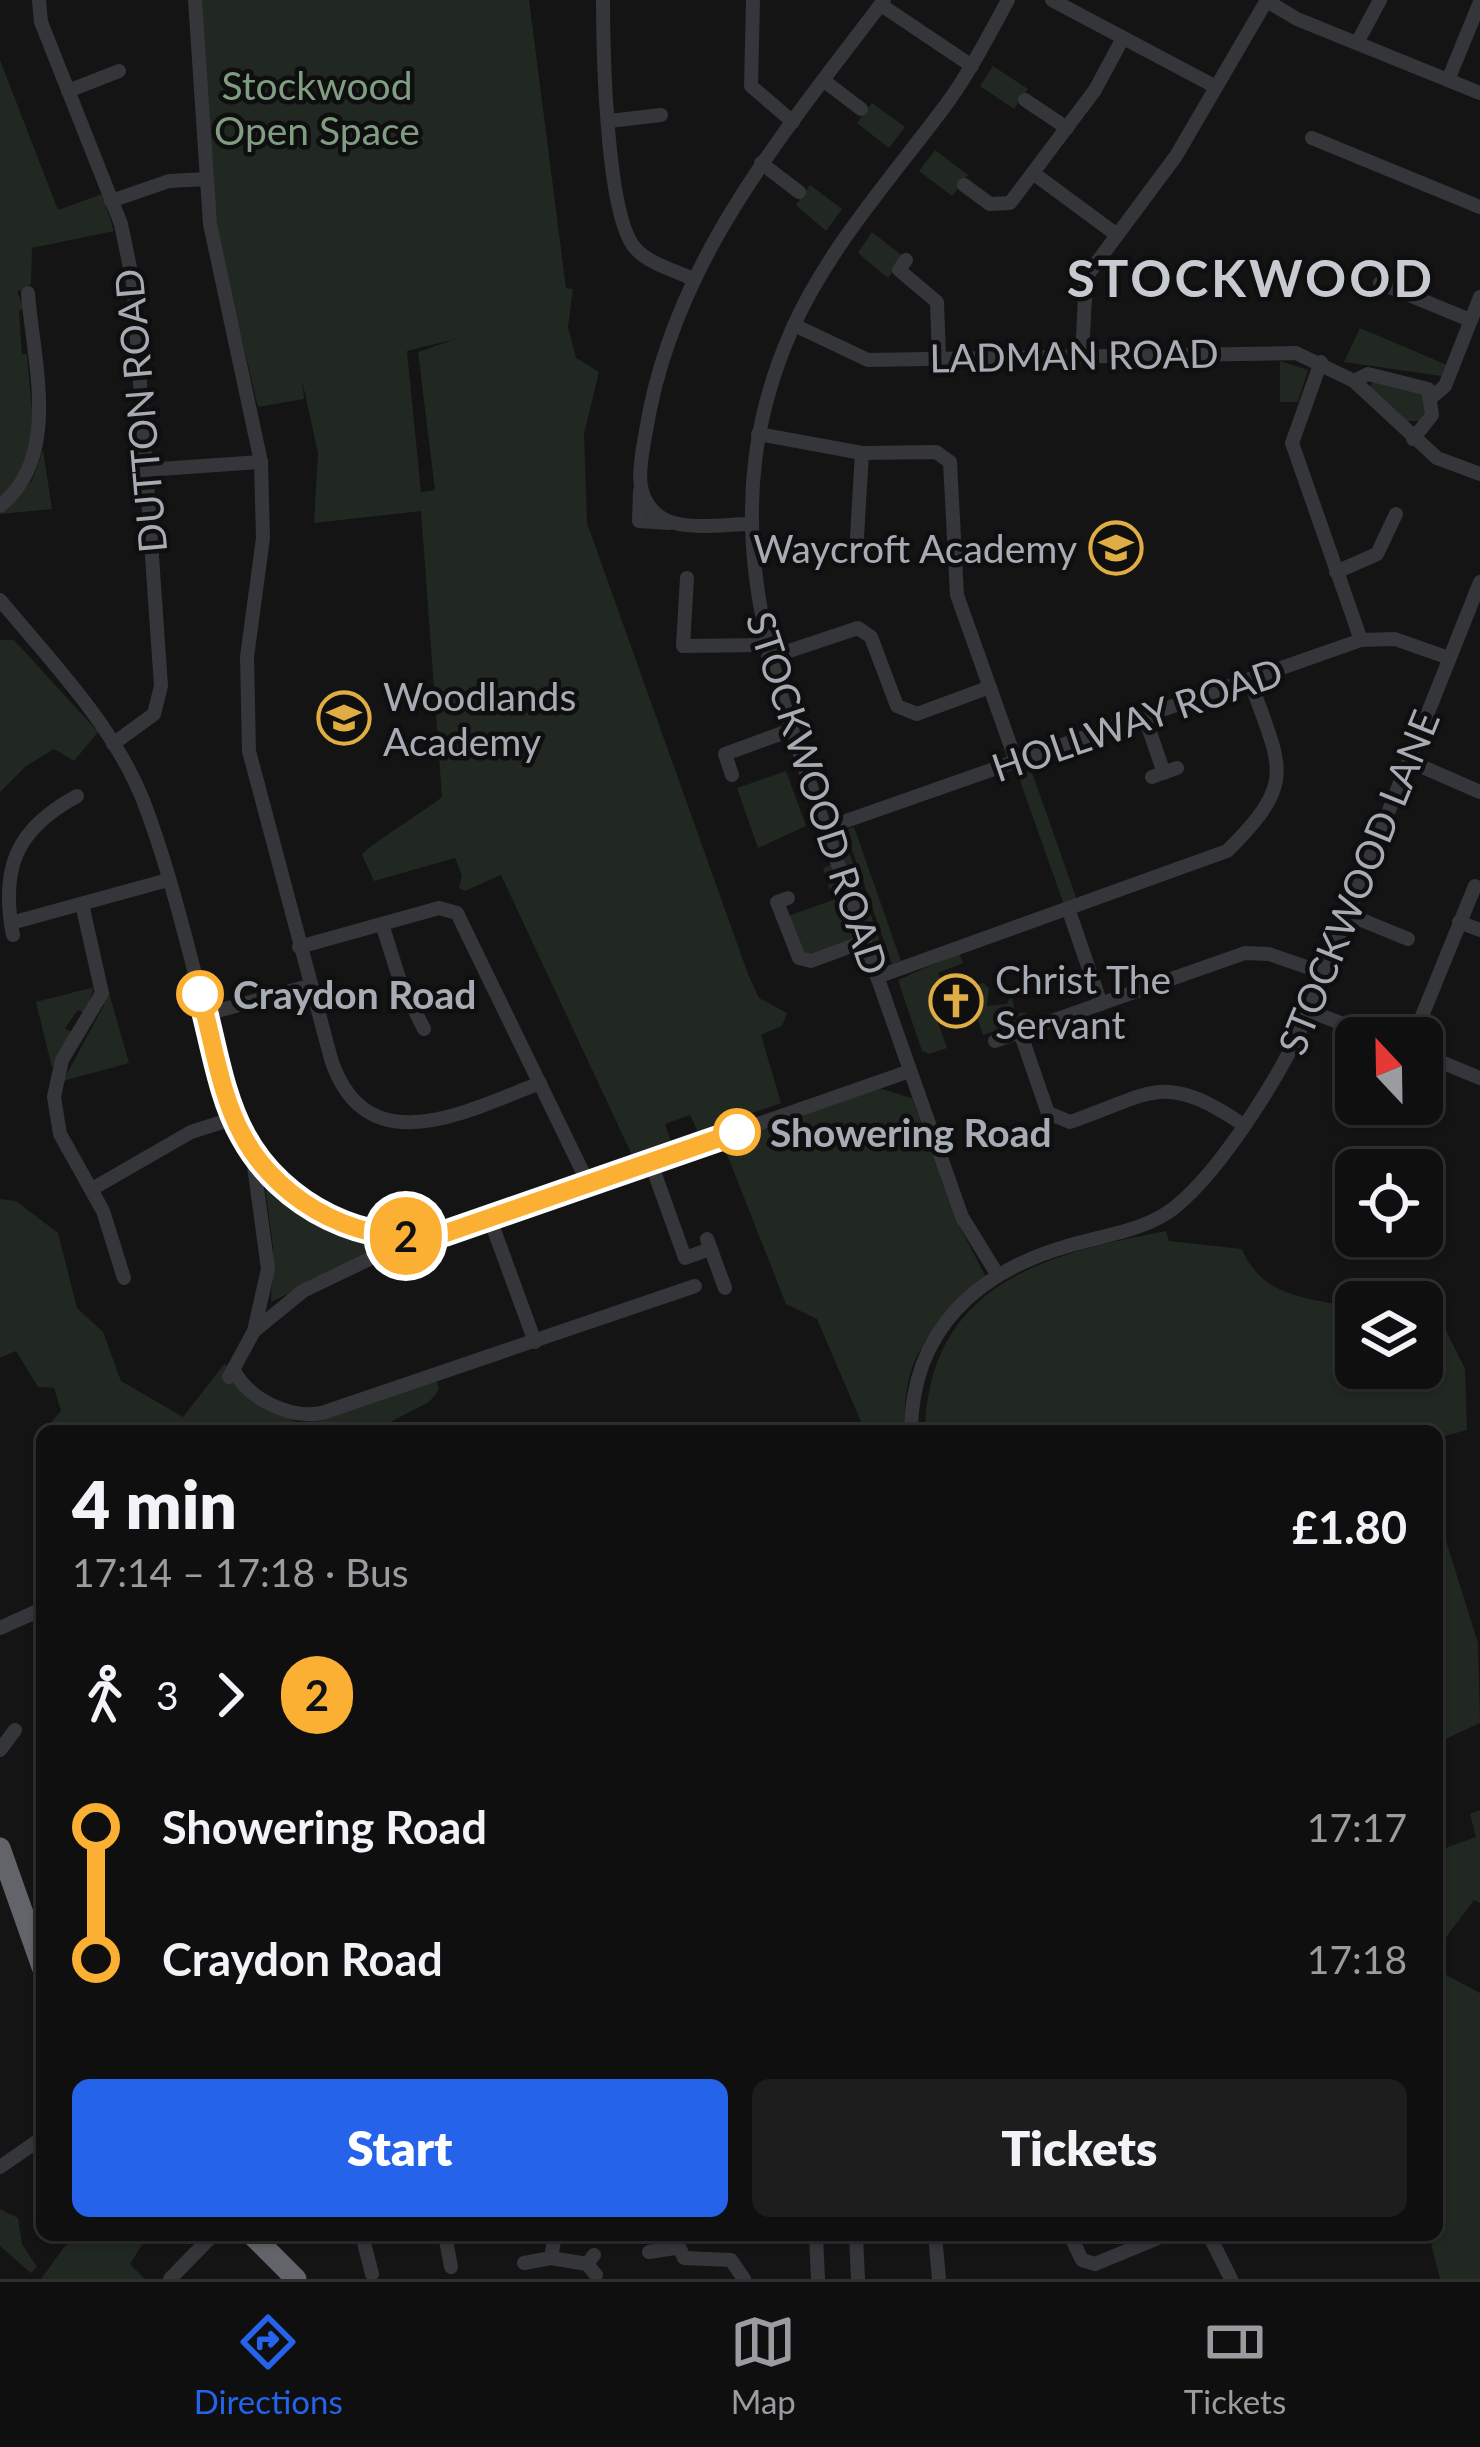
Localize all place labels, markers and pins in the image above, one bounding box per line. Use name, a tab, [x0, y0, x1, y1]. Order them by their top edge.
school or university icon: Waycroft Academy	[1088, 520, 1144, 576]
place label: Waycroft Academy	[753, 525, 1077, 571]
place label: Woodlands Academy	[383, 673, 576, 764]
school or university icon: Woodlands Academy	[316, 690, 372, 746]
place label: Christ The Servant	[995, 956, 1171, 1047]
place label: Craydon Road	[233, 971, 476, 1017]
marker: Craydon Road	[178, 972, 222, 1016]
church icon: Christ The Servant	[928, 973, 984, 1029]
place label: Showering Road	[770, 1109, 1052, 1155]
marker: Showering Road	[715, 1110, 759, 1154]

